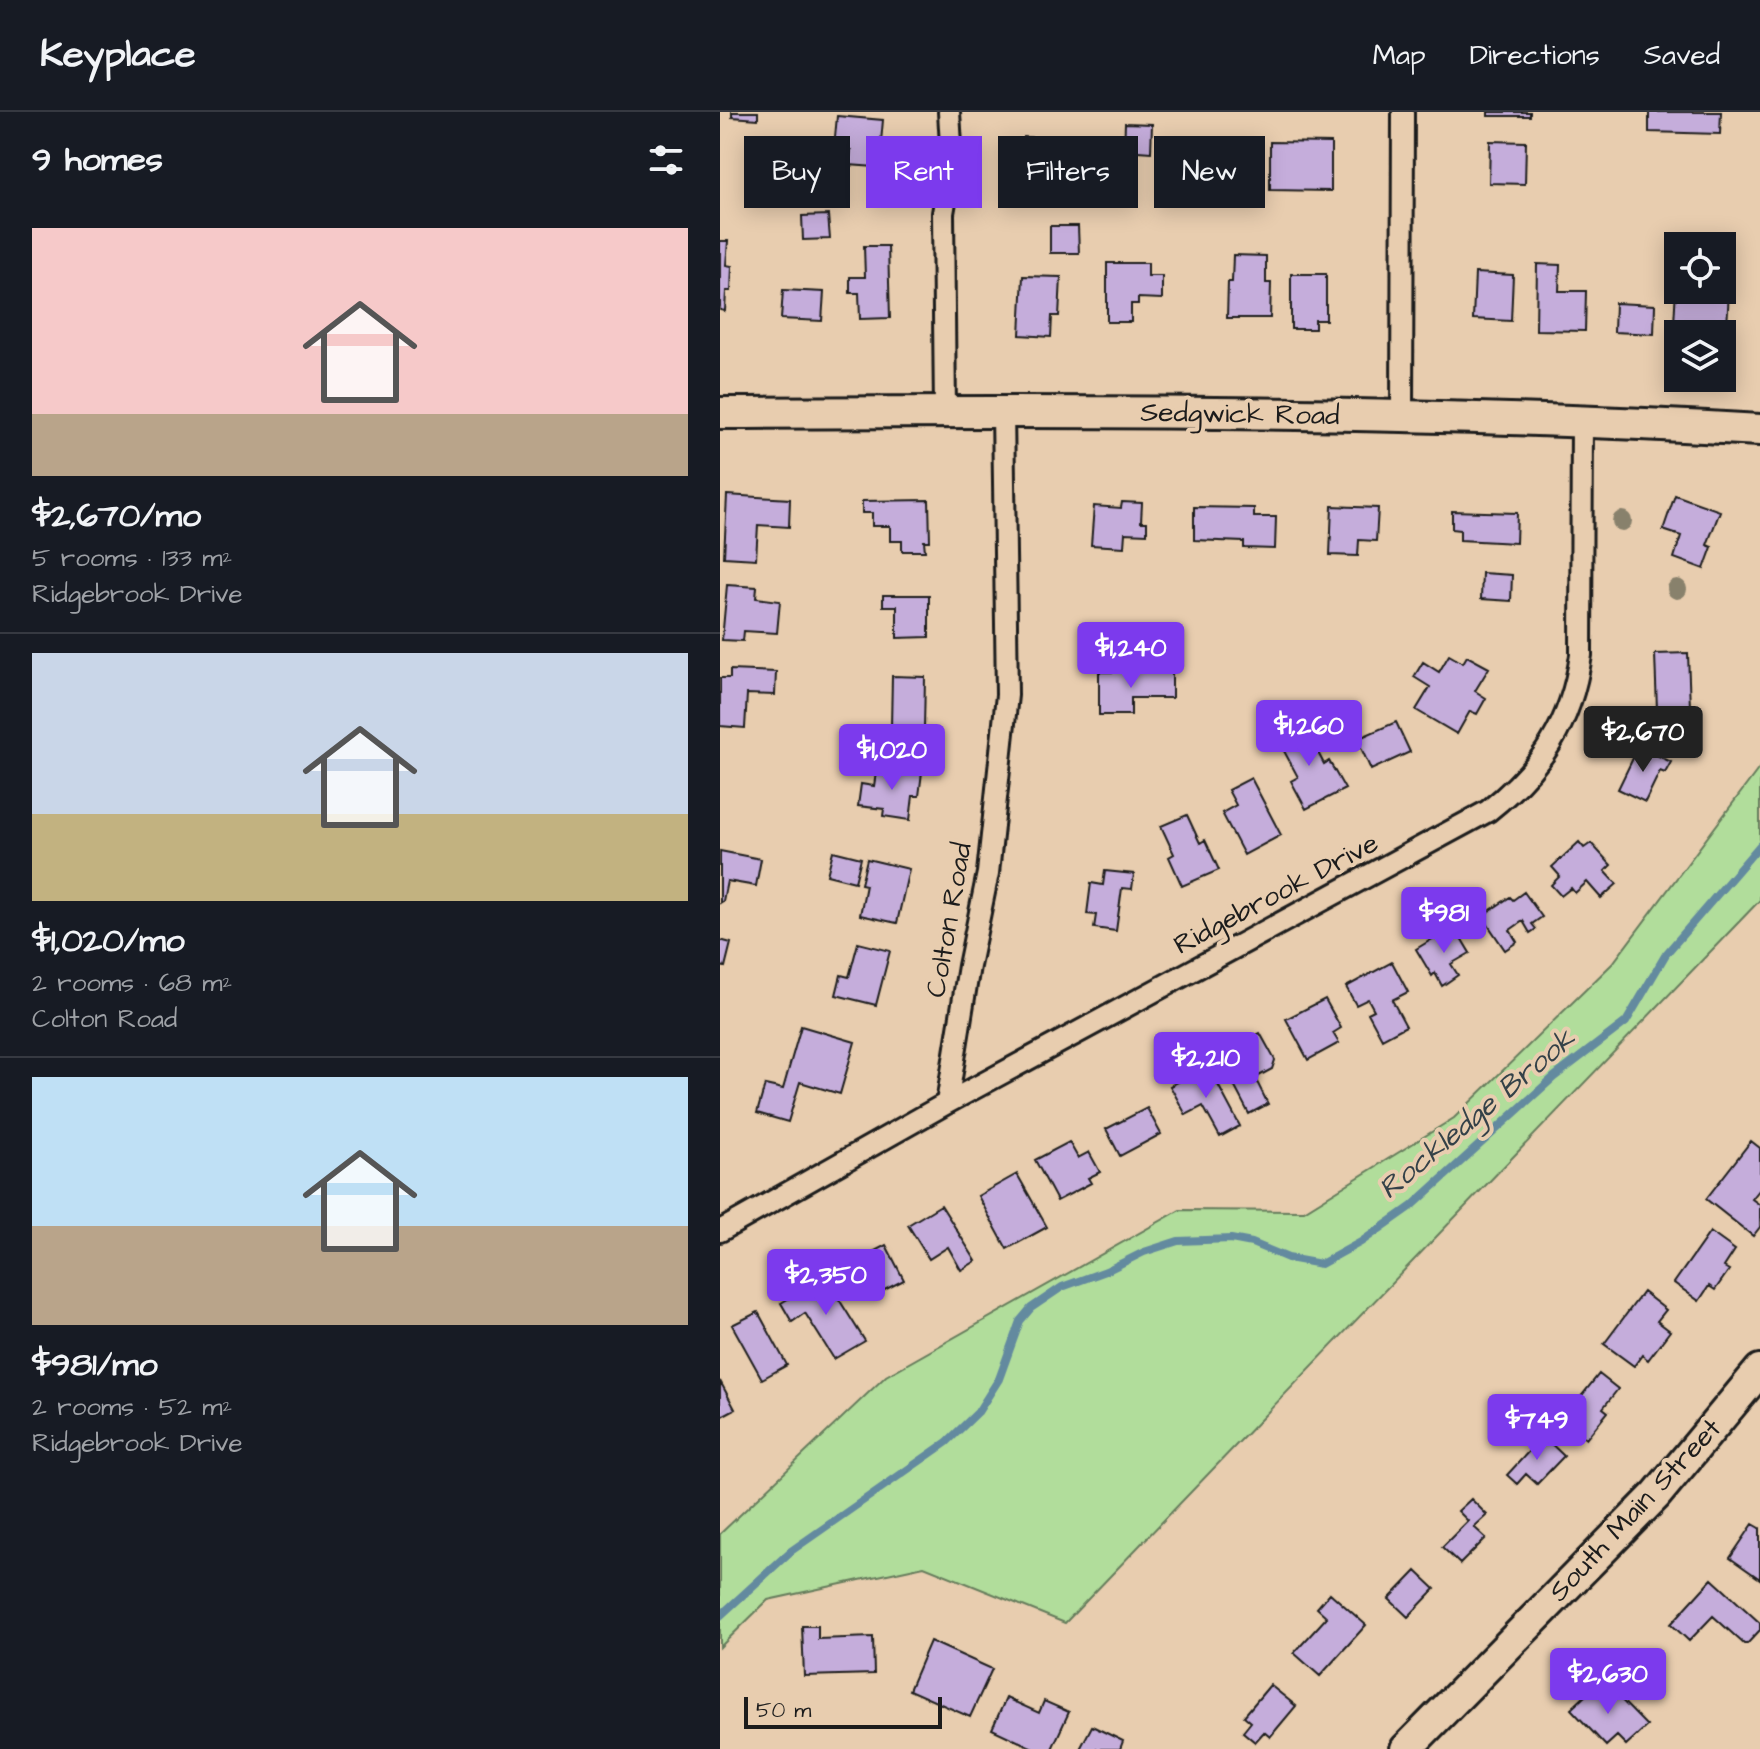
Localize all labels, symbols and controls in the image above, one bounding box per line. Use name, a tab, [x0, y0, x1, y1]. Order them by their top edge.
text: Keyplace	[40, 29, 196, 81]
text: Map	[1373, 36, 1426, 75]
text: Directions	[1470, 36, 1600, 75]
text: Saved	[1644, 36, 1720, 75]
text: 9 homes	[32, 136, 163, 184]
chip: Buy	[744, 136, 850, 208]
chip: Rent	[866, 136, 982, 208]
chip: Filters	[998, 136, 1138, 208]
chip: New	[1154, 136, 1265, 208]
icon: filters	[644, 138, 688, 182]
map controls	[1664, 232, 1736, 392]
button: locate	[1664, 232, 1736, 304]
icon: home	[288, 280, 432, 424]
button: layers	[1664, 320, 1736, 392]
street label: Sedgwick Road	[1140, 393, 1340, 436]
text: $2,670/mo	[32, 492, 201, 540]
text: 5 rooms · 133 m²	[32, 540, 232, 576]
text: Ridgebrook Drive	[32, 576, 243, 612]
pin: $1,240	[1066, 622, 1196, 690]
text: $1,240	[1095, 630, 1167, 666]
pin: $1,260	[1244, 700, 1374, 768]
icon: home	[288, 705, 432, 849]
pin: $2,670	[1578, 706, 1708, 774]
text: $1,260	[1274, 708, 1344, 744]
text: $2,670	[1602, 714, 1684, 750]
pin: $1,020	[827, 724, 957, 792]
text: $1,020	[857, 732, 927, 768]
street label: Ridgebrook Drive	[1167, 824, 1386, 965]
street label: Colton Road	[916, 840, 982, 1000]
pin: $981	[1397, 887, 1491, 955]
text: $981	[1419, 895, 1469, 931]
text: $1,020/mo	[32, 917, 185, 965]
text: 2 rooms · 68 m²	[32, 965, 232, 1001]
text: Colton Road	[32, 1001, 177, 1037]
water label: Rockledge Brook	[1369, 1019, 1586, 1210]
pin: $2,210	[1141, 1032, 1271, 1100]
text: $2,210	[1172, 1040, 1240, 1076]
icon: home	[288, 1129, 432, 1273]
pin: $2,350	[761, 1249, 891, 1317]
text: $2,350	[785, 1257, 867, 1293]
text: $981/mo	[32, 1341, 158, 1389]
text: 2 rooms · 52 m²	[32, 1389, 232, 1425]
pin: $749	[1490, 1394, 1584, 1462]
text: $749	[1506, 1402, 1568, 1438]
street label: South Main Street	[1540, 1409, 1731, 1610]
text: Ridgebrook Drive	[32, 1425, 243, 1461]
pin: $2,630	[1543, 1648, 1673, 1716]
text: $2,630	[1568, 1656, 1648, 1692]
scale bar	[744, 1693, 942, 1729]
text: 50 m	[756, 1695, 811, 1726]

